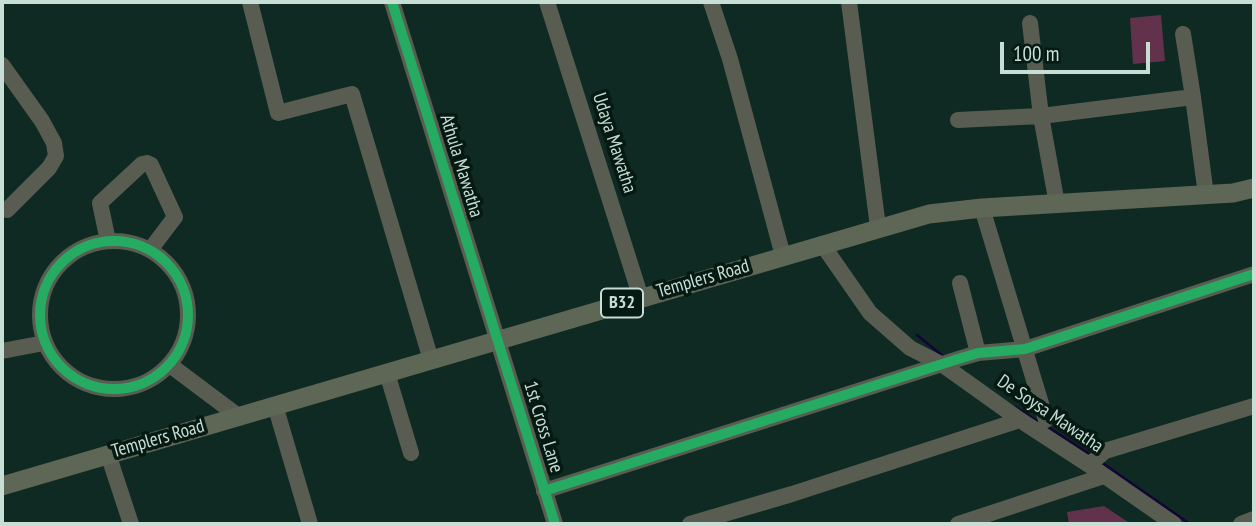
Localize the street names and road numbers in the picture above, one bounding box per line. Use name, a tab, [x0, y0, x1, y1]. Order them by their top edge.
street label: Udaya Mawatha	[587, 90, 641, 196]
street label: Athula Mawatha	[435, 112, 487, 220]
street label: Templers Road	[654, 255, 752, 303]
road number: B32	[601, 288, 643, 318]
street label: De Soysa Mawatha	[993, 370, 1107, 458]
street label: 1st Cross Lane	[518, 379, 568, 475]
street label: Templers Road	[109, 415, 207, 463]

